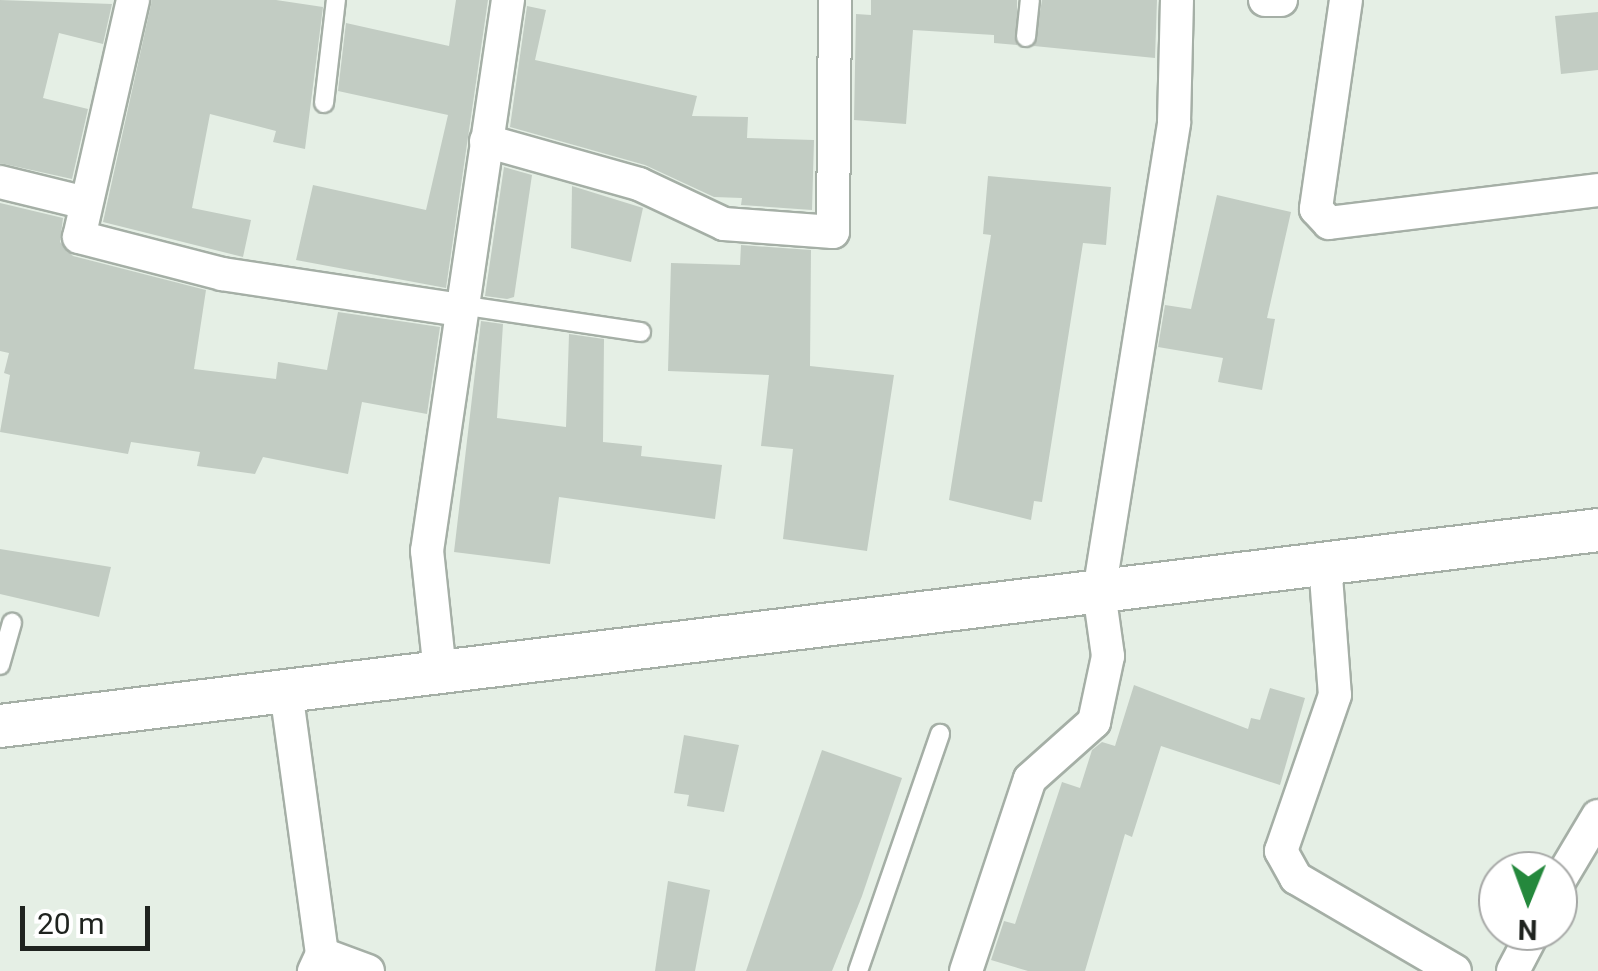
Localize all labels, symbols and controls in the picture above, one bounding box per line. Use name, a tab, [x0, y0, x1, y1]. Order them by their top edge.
north arrow	[1478, 851, 1578, 951]
scale bar	[25, 886, 155, 948]
text: 20 m	[37, 906, 104, 941]
text: N	[1517, 913, 1538, 946]

